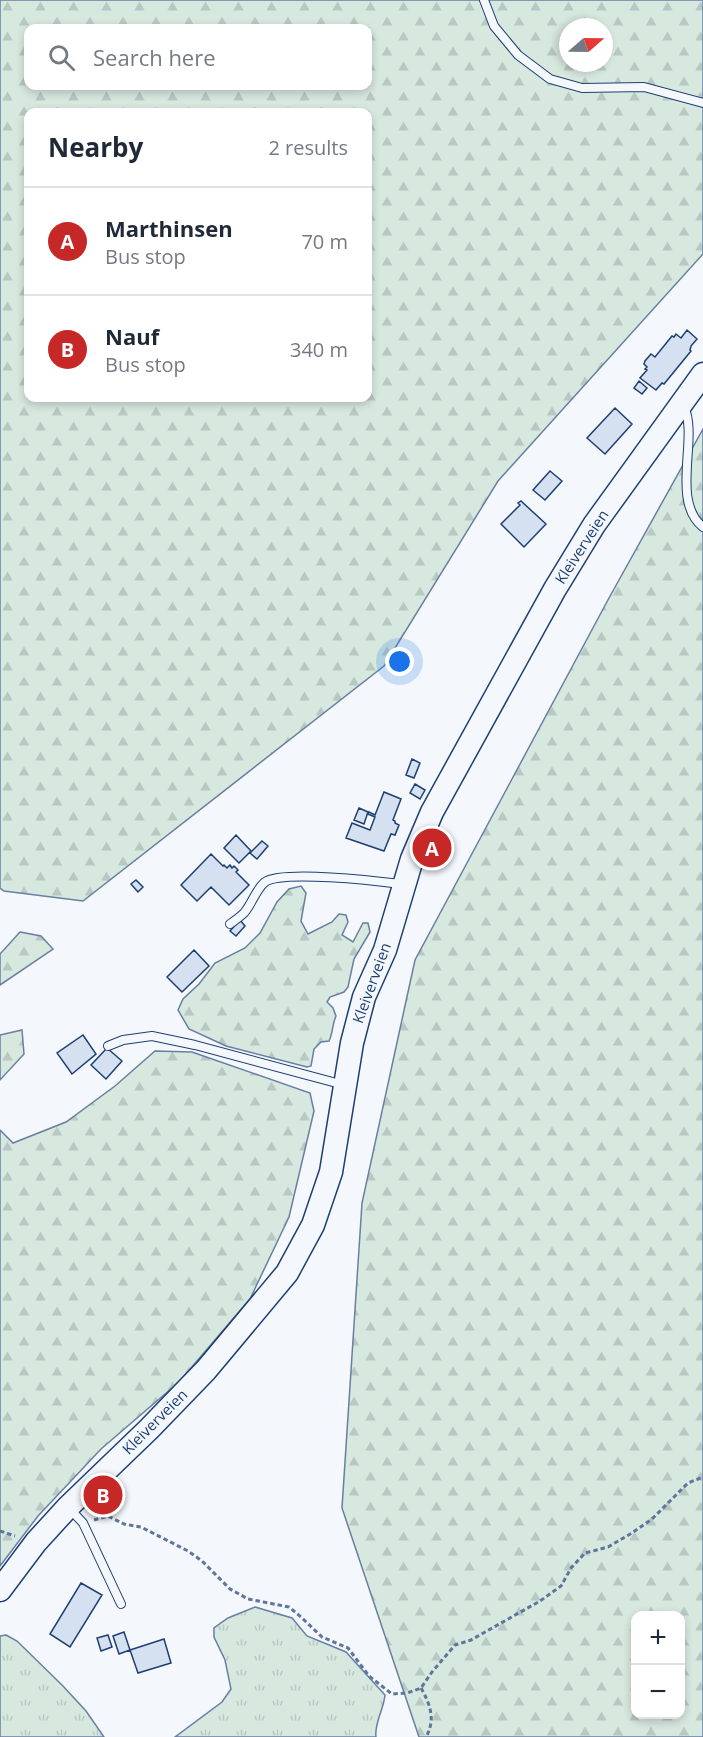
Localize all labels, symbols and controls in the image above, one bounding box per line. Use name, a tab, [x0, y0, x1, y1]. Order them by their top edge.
north arrow	[559, 18, 613, 72]
search box	[24, 24, 372, 90]
icon: search	[45, 41, 78, 74]
text: Search here	[93, 42, 216, 72]
text: Nearby	[48, 129, 143, 165]
text: 2 results	[268, 134, 348, 161]
text: Marthinsen	[105, 213, 233, 243]
text: A	[61, 228, 74, 255]
text: 70 m	[301, 228, 348, 255]
text: Bus stop	[105, 243, 186, 270]
text: Nauf	[105, 321, 159, 351]
text: B	[61, 336, 74, 363]
text: 340 m	[290, 336, 348, 363]
text: Bus stop	[105, 351, 186, 378]
street label: Kleiverveien	[550, 506, 613, 587]
your location	[385, 647, 414, 676]
pin: A	[412, 826, 452, 870]
street label: Kleiverveien	[347, 940, 395, 1026]
street label: Kleiverveien	[117, 1384, 191, 1458]
pin: B	[84, 1472, 122, 1518]
map controls	[631, 1611, 685, 1719]
button: +	[631, 1611, 685, 1665]
button: −	[631, 1665, 685, 1719]

